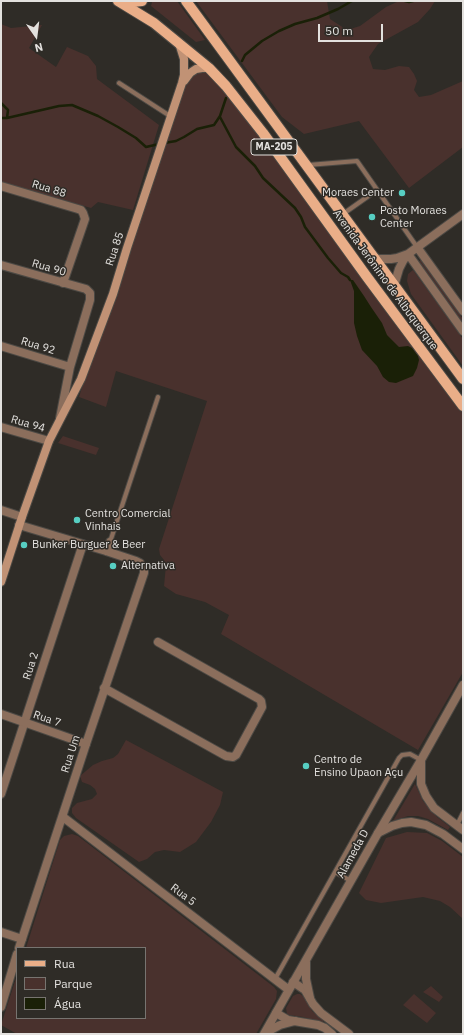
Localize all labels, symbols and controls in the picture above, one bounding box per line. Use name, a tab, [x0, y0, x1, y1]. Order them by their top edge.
north arrow	[16, 16, 56, 56]
scale bar	[320, 16, 385, 42]
text: 50 m	[325, 23, 353, 38]
text: N	[33, 40, 44, 55]
road number: MA-205	[251, 139, 297, 155]
street label: Rua 88	[30, 178, 68, 200]
place label: Moraes Center	[322, 186, 394, 200]
marker: Moraes Center	[397, 188, 407, 198]
place label: Posto Moraes Center	[380, 204, 447, 230]
street label: Avenida Jerônimo de Albuquerque	[330, 207, 440, 353]
marker: Posto Moraes Center	[367, 212, 377, 222]
street label: Rua 85	[103, 230, 127, 268]
street label: Rua 90	[30, 257, 68, 279]
street label: Rua 92	[19, 335, 57, 357]
street label: Rua 94	[9, 413, 47, 435]
place label: Centro Comercial Vinhais	[85, 507, 170, 533]
marker: Centro Comercial Vinhais	[72, 515, 82, 525]
place label: Bunker Burguer & Beer	[32, 538, 145, 552]
marker: Bunker Burguer & Beer	[19, 540, 29, 550]
place label: Alternativa	[121, 559, 175, 573]
marker: Alternativa	[108, 561, 118, 571]
street label: Rua 2	[20, 650, 42, 682]
street label: Rua 7	[31, 708, 63, 730]
street label: Rua Um	[59, 734, 83, 774]
place label: Centro de Ensino Upaon Açu	[314, 753, 403, 779]
marker: Centro de Ensino Upaon Açu	[301, 761, 311, 771]
street label: Alameda D	[334, 827, 372, 881]
street label: Rua 5	[168, 881, 198, 909]
legend	[16, 947, 146, 1019]
text: Rua	[54, 956, 75, 971]
text: Parque	[54, 976, 92, 991]
text: Água	[54, 996, 81, 1011]

